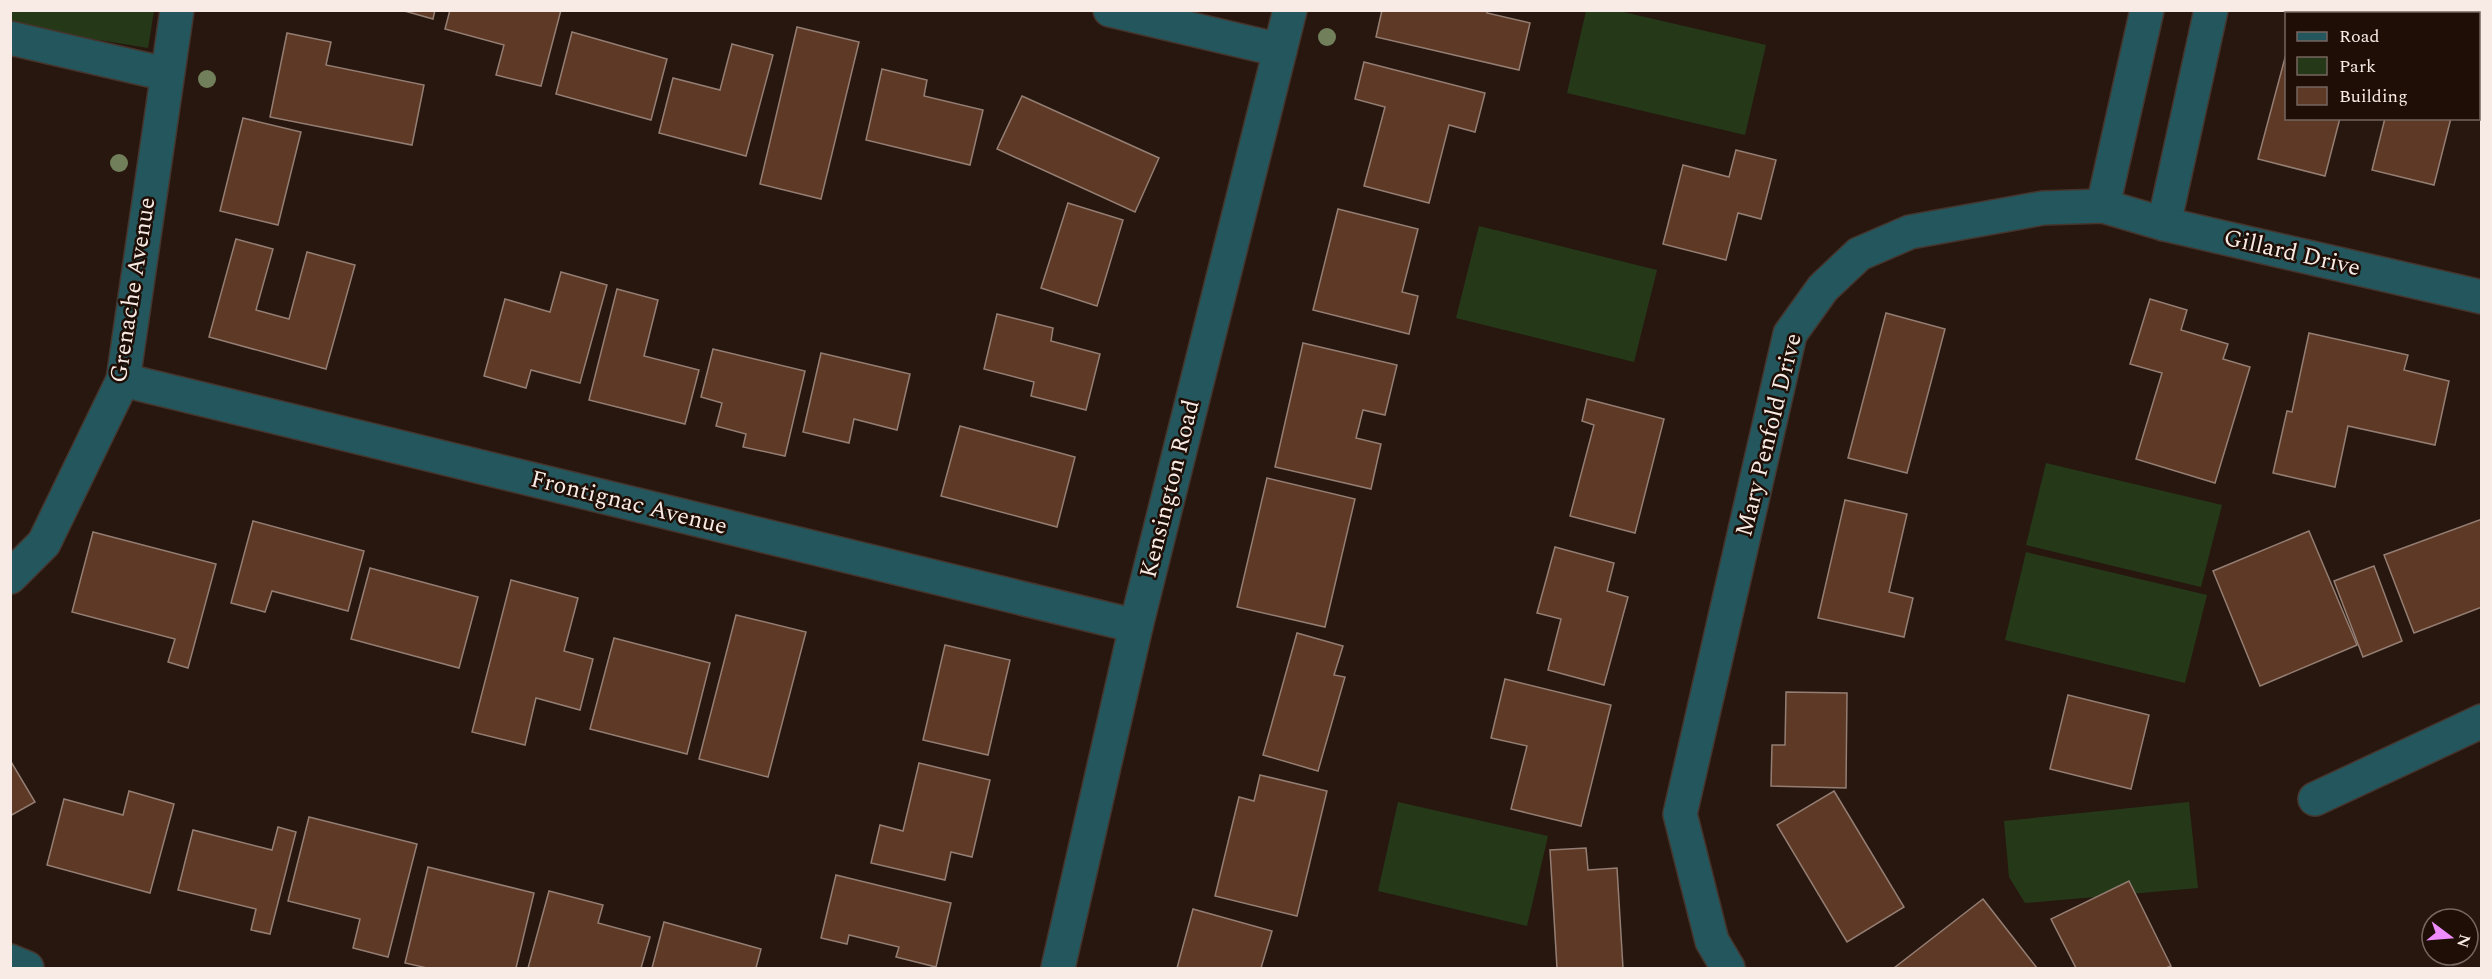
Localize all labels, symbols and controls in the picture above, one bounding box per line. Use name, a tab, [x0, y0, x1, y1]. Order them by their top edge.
legend	[2285, 12, 2480, 120]
text: Road	[2339, 23, 2380, 50]
text: Park	[2339, 53, 2376, 80]
text: Building	[2339, 83, 2408, 110]
street label: Grenache Avenue	[101, 195, 165, 385]
street label: Gillard Drive	[2220, 220, 2364, 286]
street label: Mary Penfold Drive	[1726, 329, 1812, 541]
street label: Kensington Road	[1130, 396, 1210, 582]
street label: Frontignac Avenue	[527, 461, 731, 545]
north arrow	[2420, 907, 2480, 967]
text: N	[2450, 931, 2477, 950]

